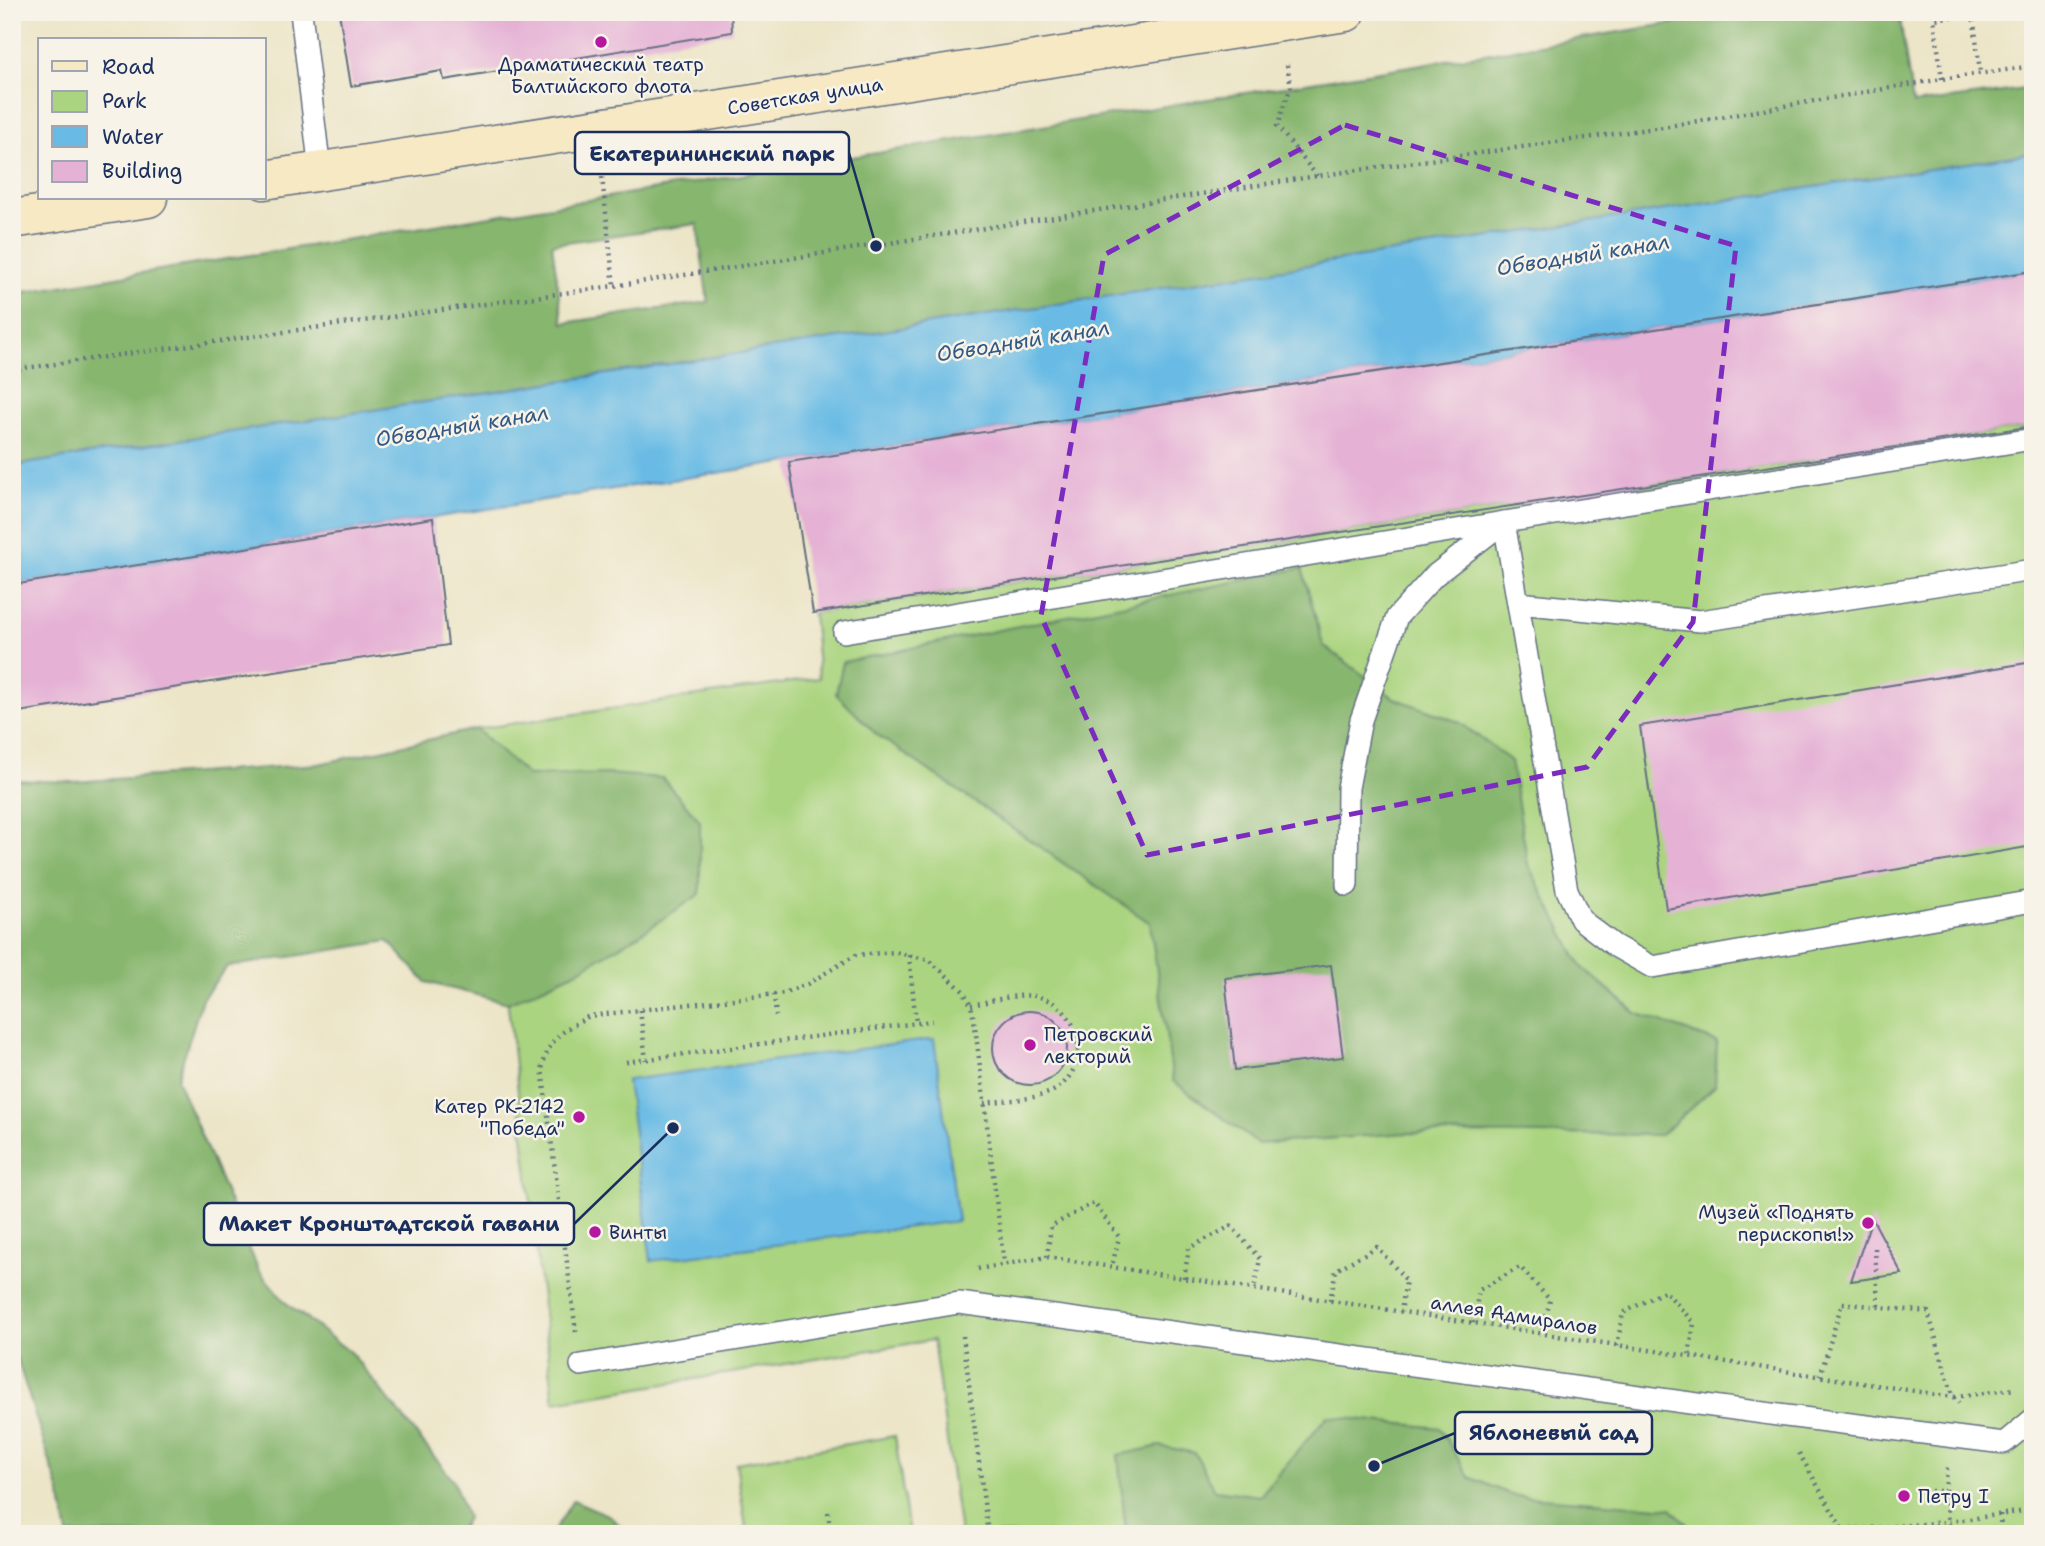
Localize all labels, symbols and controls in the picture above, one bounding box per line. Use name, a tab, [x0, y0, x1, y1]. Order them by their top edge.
marker: Драматический театр Балтийского флота	[593, 34, 609, 50]
legend	[38, 38, 266, 200]
place label: Драматический театр Балтийского флота	[498, 52, 704, 99]
text: Road	[102, 53, 155, 81]
street label: Советская улица	[725, 71, 885, 121]
text: Park	[102, 87, 147, 115]
text: Water	[102, 123, 164, 151]
callout: Екатерининский парк	[575, 132, 849, 174]
text: Екатерининский парк	[589, 140, 835, 168]
text: Building	[102, 157, 182, 185]
water label: Обводный канал	[1494, 227, 1672, 283]
water label: Обводный канал	[934, 313, 1112, 369]
water label: Обводный канал	[373, 398, 551, 454]
place label: Петровский лекторий	[1044, 1022, 1153, 1069]
marker: Петровский лекторий	[1022, 1037, 1038, 1053]
place label: Катер РК-2142 "Победа"	[434, 1094, 565, 1141]
marker: Катер РК-2142 "Победа"	[571, 1109, 587, 1125]
place label: Музей «Поднять перископы!»	[1698, 1200, 1854, 1247]
callout: Макет Кронштадтской гавани	[204, 1203, 574, 1245]
text: Макет Кронштадтской гавани	[218, 1210, 560, 1238]
marker: Музей «Поднять перископы!»	[1860, 1215, 1876, 1231]
place label: Винты	[609, 1220, 667, 1245]
marker: Винты	[587, 1224, 603, 1240]
street label: аллея Адмиралов	[1429, 1289, 1599, 1341]
callout: Яблоневый сад	[1455, 1412, 1652, 1454]
text: Яблоневый сад	[1469, 1419, 1639, 1447]
place label: Петру I	[1918, 1484, 1989, 1509]
marker: Петру I	[1896, 1488, 1912, 1504]

